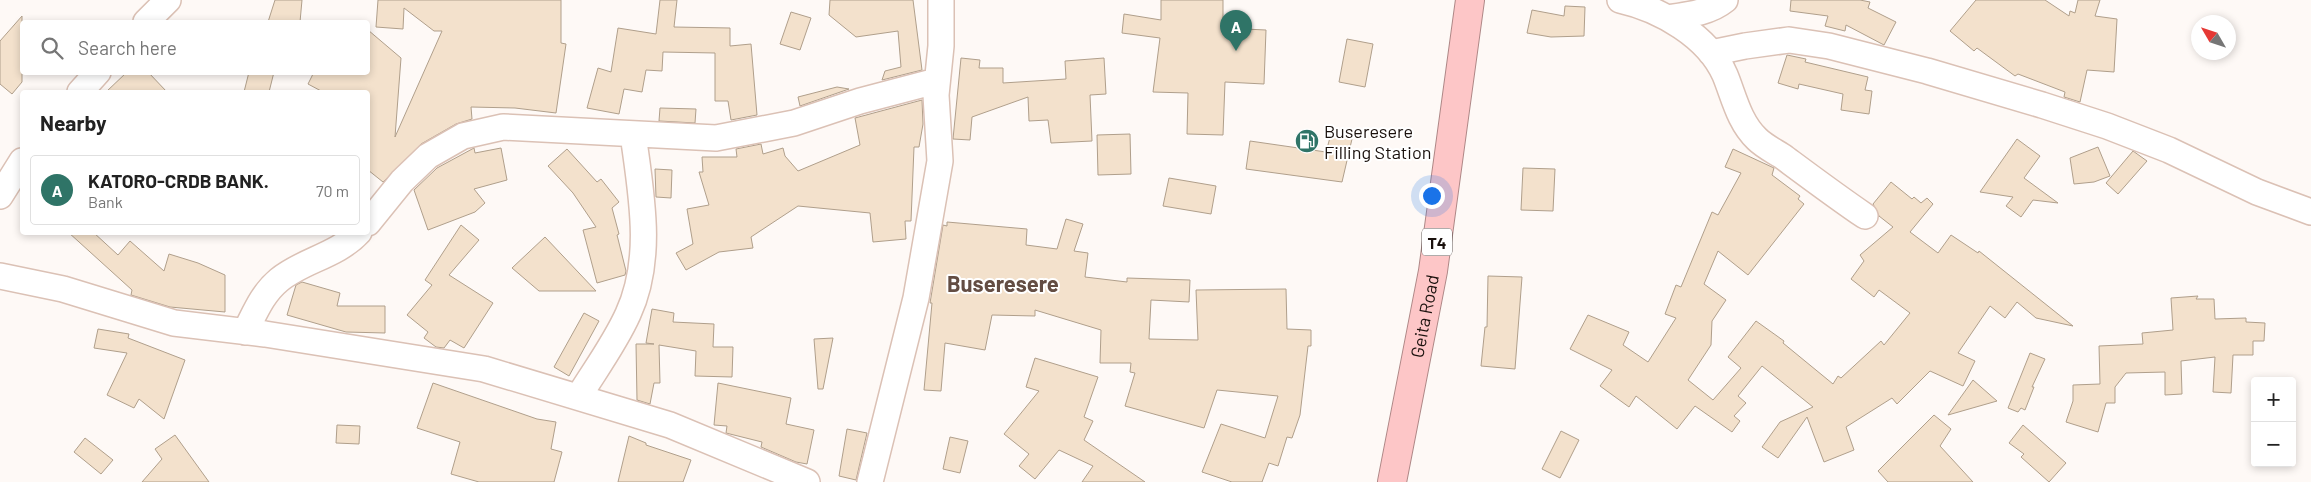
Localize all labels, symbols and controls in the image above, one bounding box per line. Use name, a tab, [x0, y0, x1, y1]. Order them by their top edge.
pin: A	[1220, 10, 1252, 51]
north arrow	[2191, 15, 2236, 60]
search box	[20, 20, 370, 75]
icon: search	[38, 34, 66, 62]
text: Search here	[78, 36, 177, 59]
text: Nearby	[40, 110, 106, 135]
place label: Buseresere Filling Station	[1324, 120, 1431, 163]
fuel station icon: Buseresere Filling Station	[1294, 128, 1320, 154]
text: KATORO-CRDB BANK.	[88, 169, 269, 192]
text: A	[52, 181, 62, 200]
text: 70 m	[316, 181, 349, 200]
your location	[1419, 183, 1445, 209]
text: Bank	[88, 192, 123, 211]
road number: T4	[1422, 228, 1452, 256]
district label: Buseresere	[947, 270, 1059, 296]
street label: Geita Road	[1405, 273, 1443, 360]
map controls	[2251, 377, 2296, 467]
button: +	[2251, 377, 2296, 422]
button: −	[2251, 422, 2296, 467]

